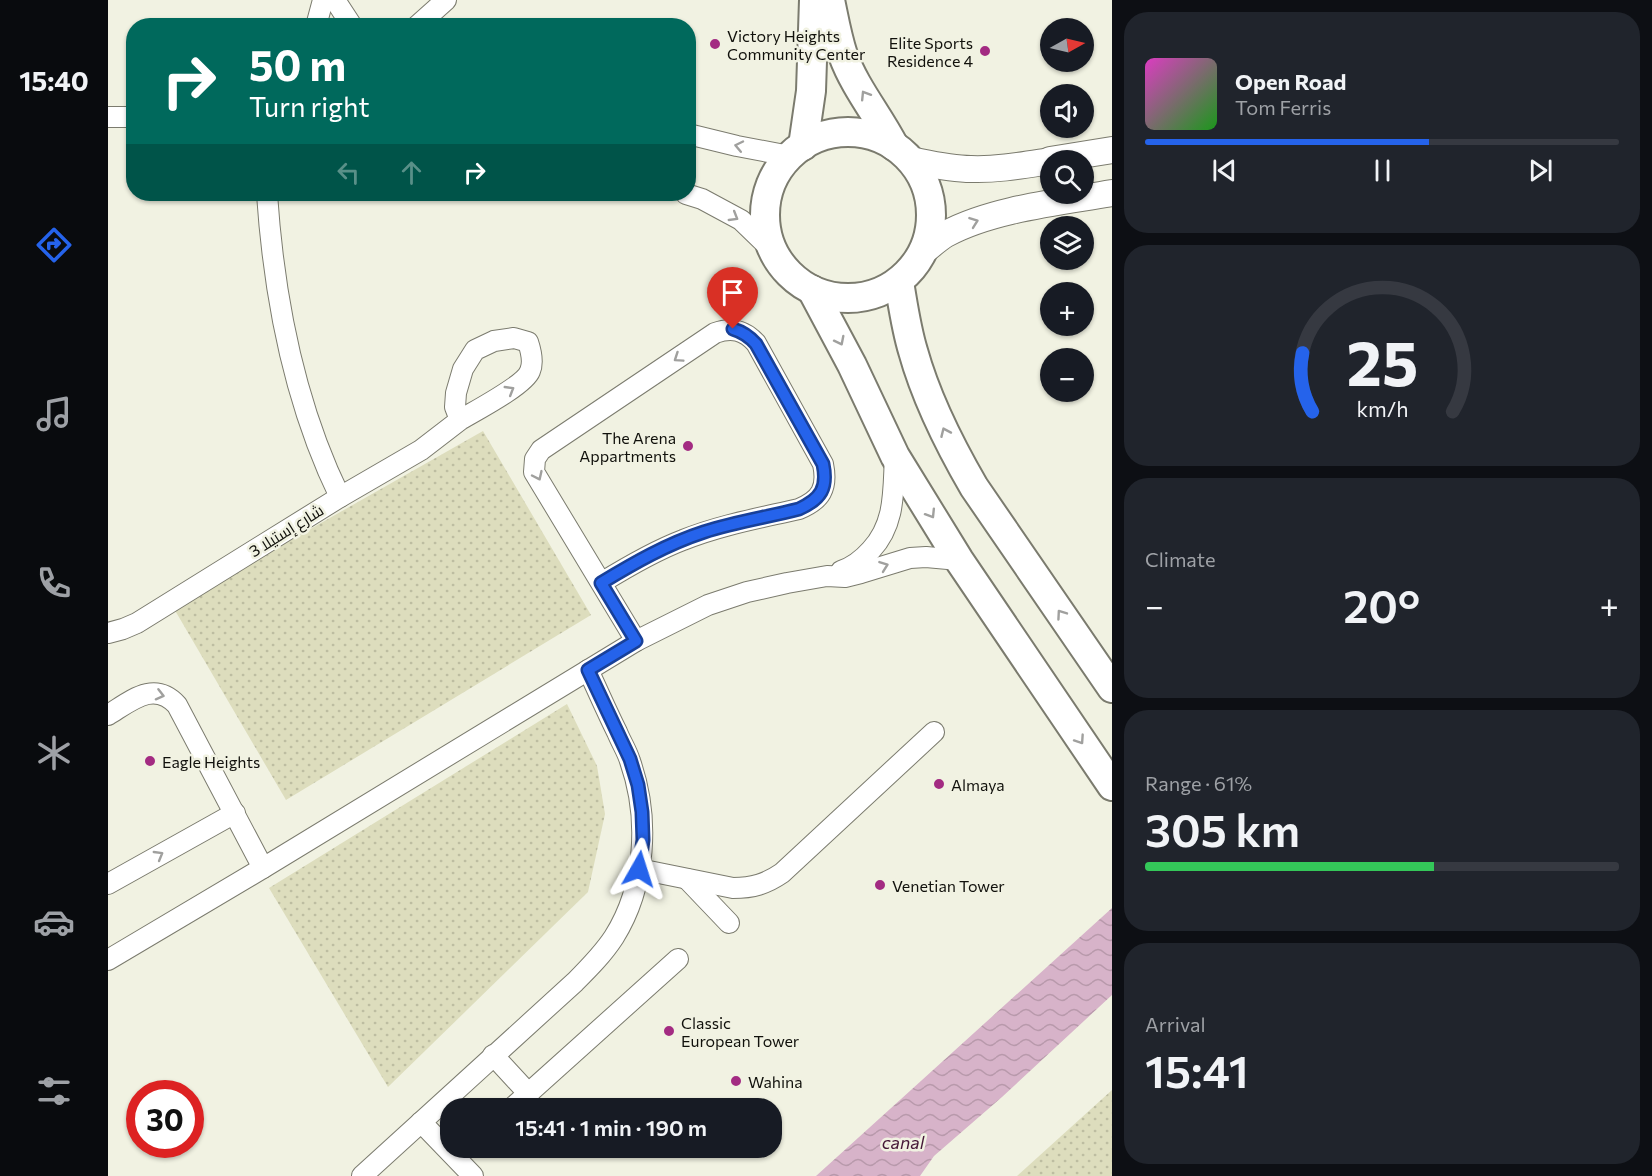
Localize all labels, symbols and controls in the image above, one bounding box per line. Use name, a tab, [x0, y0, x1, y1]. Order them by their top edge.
north arrow	[1040, 18, 1094, 72]
map controls	[1040, 18, 1094, 402]
place label: Victory Heights Community Center	[727, 26, 866, 63]
place label: Elite Sports Residence 4	[887, 33, 973, 70]
marker: Victory Heights Community Center	[708, 37, 722, 51]
text: 50 m	[249, 38, 346, 90]
icon: right	[150, 42, 228, 120]
marker: Elite Sports Residence 4	[978, 44, 992, 58]
text: 15:40	[19, 64, 89, 97]
text: Open Road	[1235, 68, 1346, 95]
button: sound	[1040, 84, 1094, 138]
text: Turn right	[249, 90, 369, 123]
one-way arrow	[861, 91, 872, 102]
text: Tom Ferris	[1235, 95, 1331, 119]
one-way arrow	[734, 140, 744, 153]
button: search	[1040, 150, 1094, 204]
icon: previous	[1208, 154, 1241, 187]
icon: pause	[1366, 154, 1399, 187]
icon: next	[1524, 154, 1557, 187]
icon: left	[332, 156, 365, 189]
icon: ahead	[395, 156, 428, 189]
icon: right	[458, 156, 491, 189]
one-way arrow	[728, 210, 739, 221]
button: layers	[1040, 216, 1094, 270]
one-way arrow	[968, 217, 979, 230]
icon: directions	[33, 224, 75, 266]
pin	[707, 267, 758, 329]
icon: arrive	[716, 276, 749, 309]
button: +	[1040, 282, 1094, 336]
text: 25	[1346, 323, 1418, 399]
one-way arrow	[832, 335, 844, 346]
button: −	[1040, 348, 1094, 402]
one-way arrow	[674, 351, 685, 362]
one-way arrow	[504, 385, 514, 397]
icon: music	[33, 393, 75, 435]
text: km/h	[1356, 396, 1408, 422]
one-way arrow	[940, 427, 952, 438]
place label: The Arena Appartments	[579, 428, 676, 465]
marker: The Arena Appartments	[681, 439, 695, 453]
one-way arrow	[531, 470, 543, 481]
street label: شارع إستيلا 3	[245, 500, 328, 563]
one-way arrow	[923, 508, 935, 518]
text: Climate	[1145, 547, 1215, 571]
one-way arrow	[878, 560, 889, 573]
icon: phone	[33, 562, 75, 604]
text: 20°	[1343, 577, 1420, 632]
text: −	[1145, 584, 1164, 625]
text: +	[1600, 584, 1619, 625]
one-way arrow	[1057, 609, 1068, 620]
one-way arrow	[155, 688, 165, 701]
icon: climate	[33, 732, 75, 774]
one-way arrow	[1073, 733, 1084, 744]
place label: Eagle Heights	[162, 752, 260, 771]
marker: Eagle Heights	[143, 754, 157, 768]
text: Range · 61%	[1145, 771, 1252, 795]
place label: Almaya	[951, 775, 1005, 794]
marker: Almaya	[932, 777, 946, 791]
text: 305 km	[1145, 801, 1300, 856]
position arrow	[607, 837, 671, 901]
one-way arrow	[153, 851, 163, 863]
place label: Venetian Tower	[892, 876, 1005, 895]
marker: Venetian Tower	[873, 878, 887, 892]
icon: car	[33, 901, 75, 943]
text: Arrival	[1145, 1012, 1206, 1036]
place label: Classic European Tower	[681, 1013, 800, 1050]
marker: Classic European Tower	[662, 1024, 676, 1038]
text: 15:41	[1145, 1042, 1249, 1097]
icon: filters	[33, 1070, 75, 1112]
place label: Wahina	[748, 1072, 803, 1091]
marker: Wahina	[729, 1074, 743, 1088]
speed limit sign: 30	[126, 1080, 204, 1158]
text: 15:41 · 1 min · 190 m	[515, 1114, 707, 1141]
water label: canal	[882, 1131, 925, 1153]

